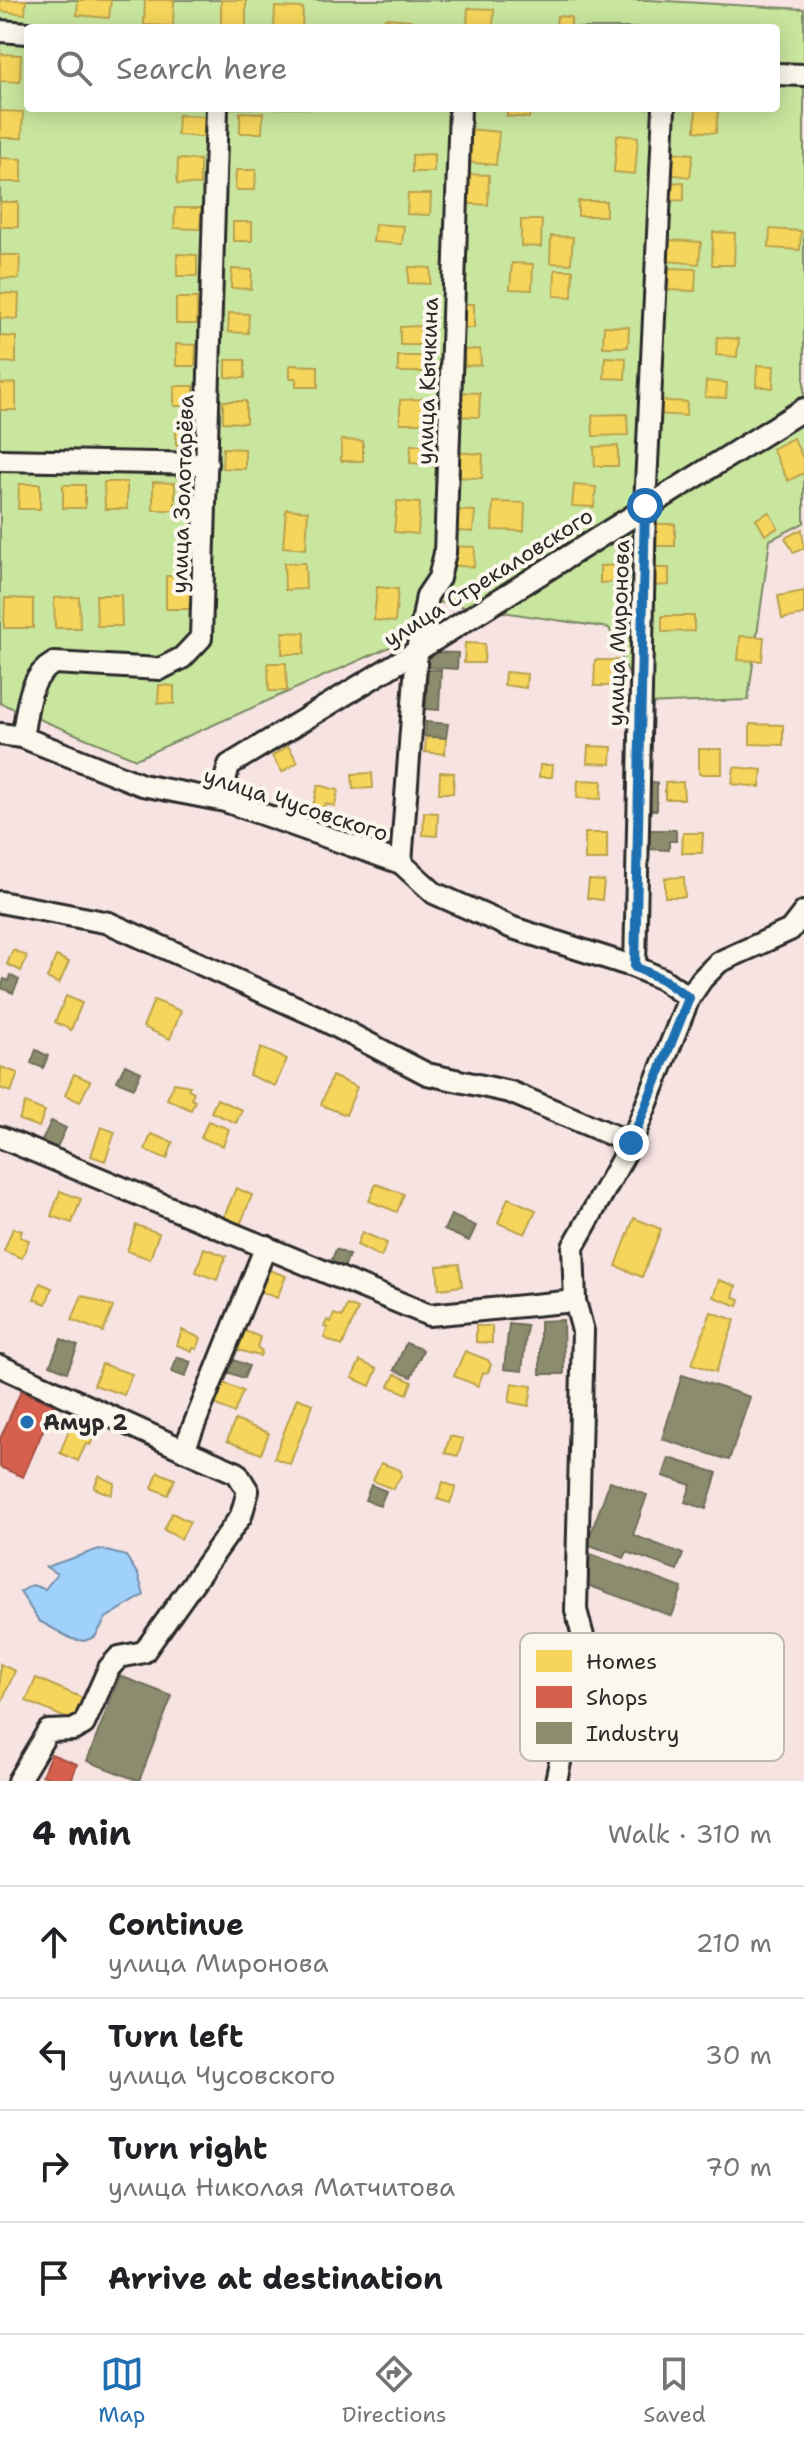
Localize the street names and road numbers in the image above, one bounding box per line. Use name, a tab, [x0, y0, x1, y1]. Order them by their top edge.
street label: улица Кычкина	[410, 297, 445, 465]
street label: улица Золотарёва	[165, 394, 200, 594]
street label: улица Стрекаловского	[378, 501, 598, 654]
street label: улица Миронова	[601, 539, 636, 727]
street label: улица Чусовского	[200, 761, 392, 848]

